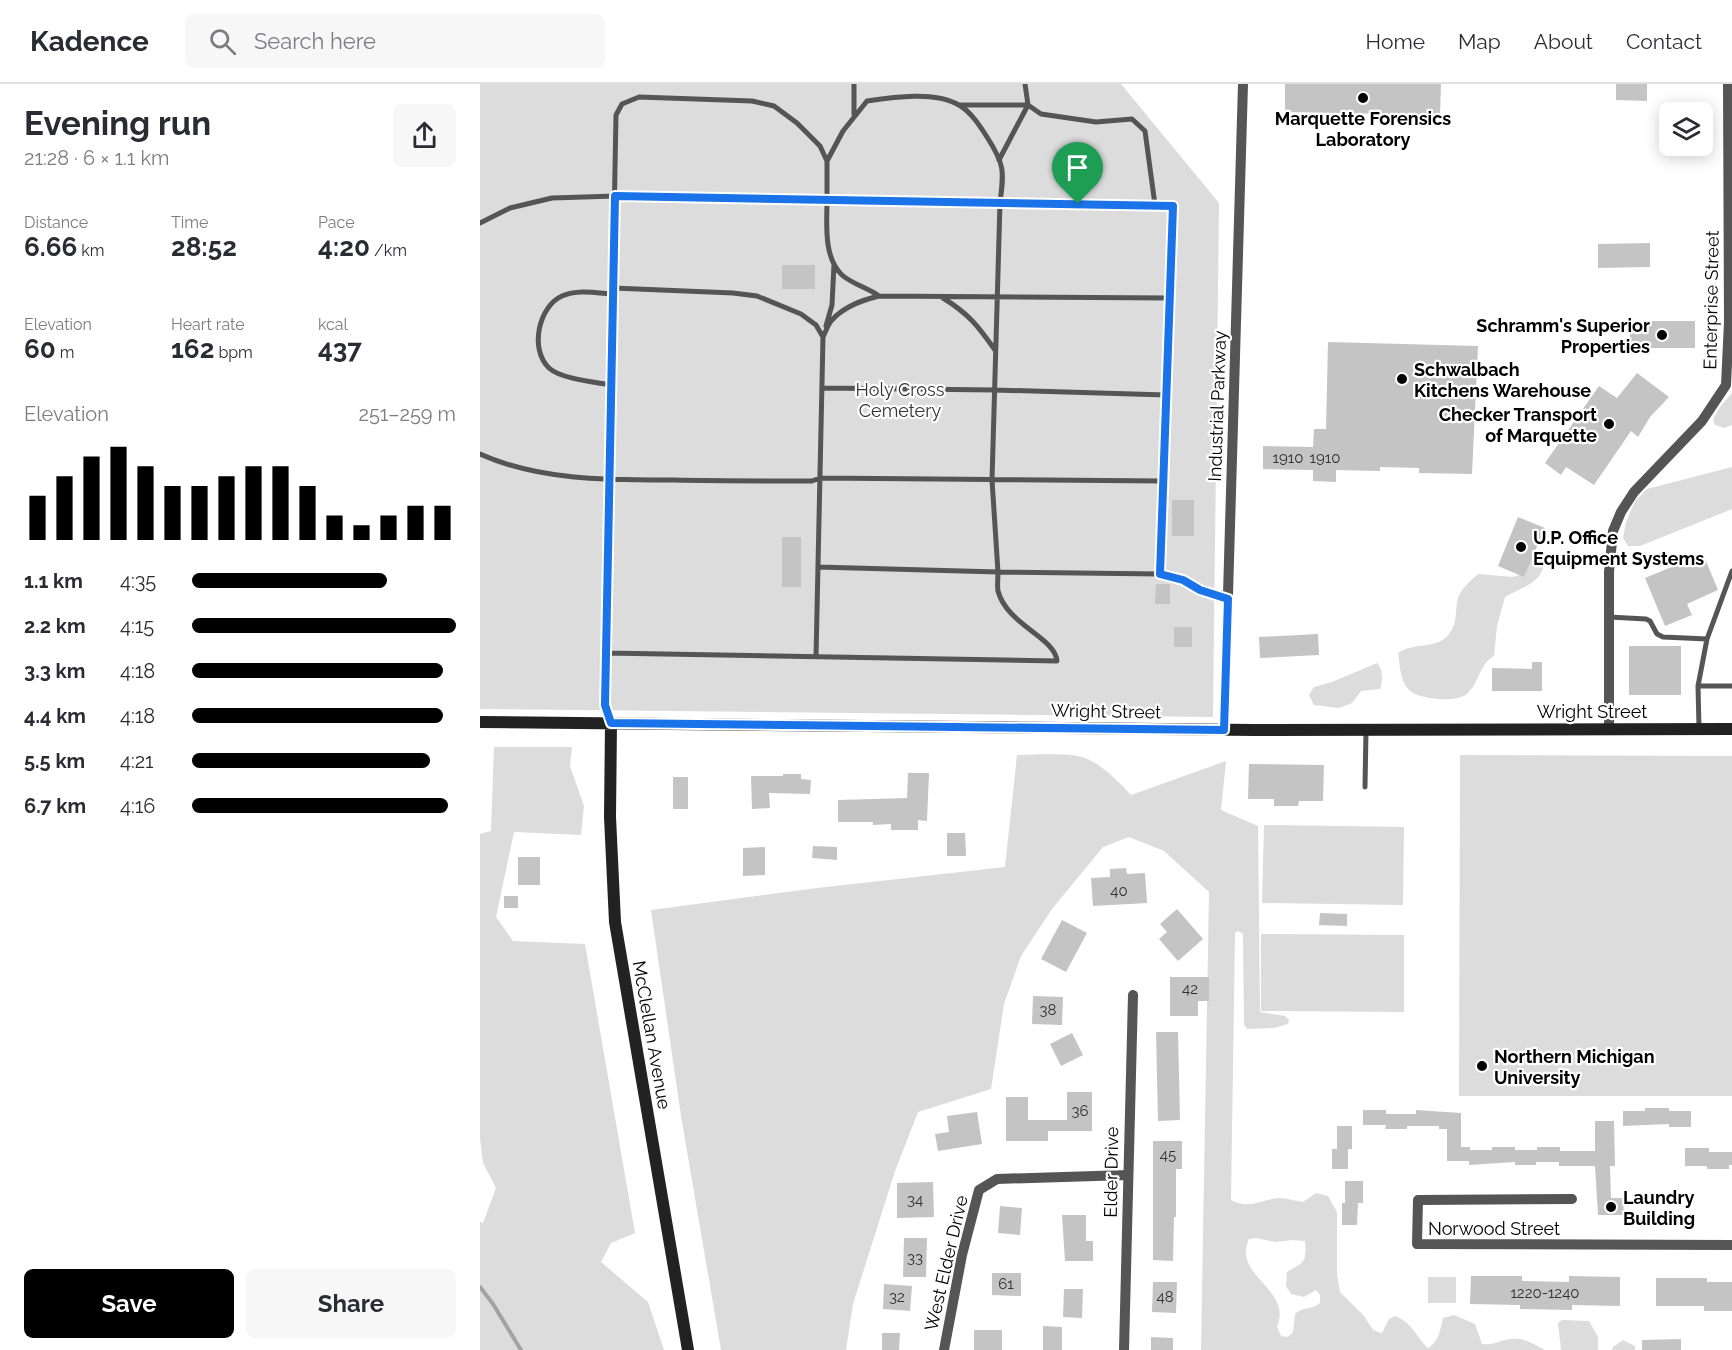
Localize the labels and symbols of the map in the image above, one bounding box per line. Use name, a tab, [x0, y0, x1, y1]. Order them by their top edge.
marker: Marquette Forensics Laboratory	[1356, 91, 1370, 105]
place label: Marquette Forensics Laboratory	[1275, 108, 1451, 150]
pin	[1052, 142, 1103, 204]
street label: Enterprise Street	[1699, 230, 1723, 370]
place label: Schramm's Superior Properties	[1476, 315, 1650, 357]
marker: Schramm's Superior Properties	[1655, 328, 1669, 342]
street label: Industrial Parkway	[1204, 330, 1230, 482]
place label: Schwalbach Kitchens Warehouse	[1414, 359, 1591, 401]
marker: Schwalbach Kitchens Warehouse	[1395, 372, 1409, 386]
park label: Holy Cross Cemetery	[856, 379, 945, 421]
place label: Checker Transport of Marquette	[1439, 404, 1597, 446]
marker: Checker Transport of Marquette	[1602, 417, 1616, 431]
house number: 1910	[1273, 449, 1303, 467]
house number: 1910	[1310, 449, 1340, 467]
place label: U.P. Office Equipment Systems	[1533, 527, 1704, 569]
marker: U.P. Office Equipment Systems	[1514, 540, 1528, 554]
street label: Wright Street	[1051, 700, 1161, 722]
street label: Wright Street	[1537, 701, 1647, 722]
house number: 40	[1110, 882, 1128, 900]
street label: McClellan Avenue	[629, 959, 675, 1111]
house number: 42	[1182, 980, 1198, 998]
house number: 38	[1040, 1001, 1057, 1019]
place label: Northern Michigan University	[1494, 1046, 1655, 1088]
marker: Northern Michigan University	[1475, 1059, 1489, 1073]
house number: 36	[1071, 1102, 1089, 1120]
street label: Elder Drive	[1100, 1126, 1122, 1218]
house number: 45	[1160, 1146, 1176, 1164]
place label: Laundry Building	[1623, 1187, 1695, 1229]
house number: 34	[907, 1191, 923, 1209]
street label: West Elder Drive	[920, 1193, 972, 1333]
marker: Laundry Building	[1604, 1200, 1618, 1214]
street label: Norwood Street	[1428, 1218, 1560, 1239]
house number: 33	[907, 1249, 923, 1267]
house number: 61	[998, 1275, 1014, 1293]
house number: 1220-1240	[1510, 1284, 1580, 1302]
house number: 32	[889, 1288, 905, 1306]
house number: 48	[1156, 1288, 1174, 1306]

